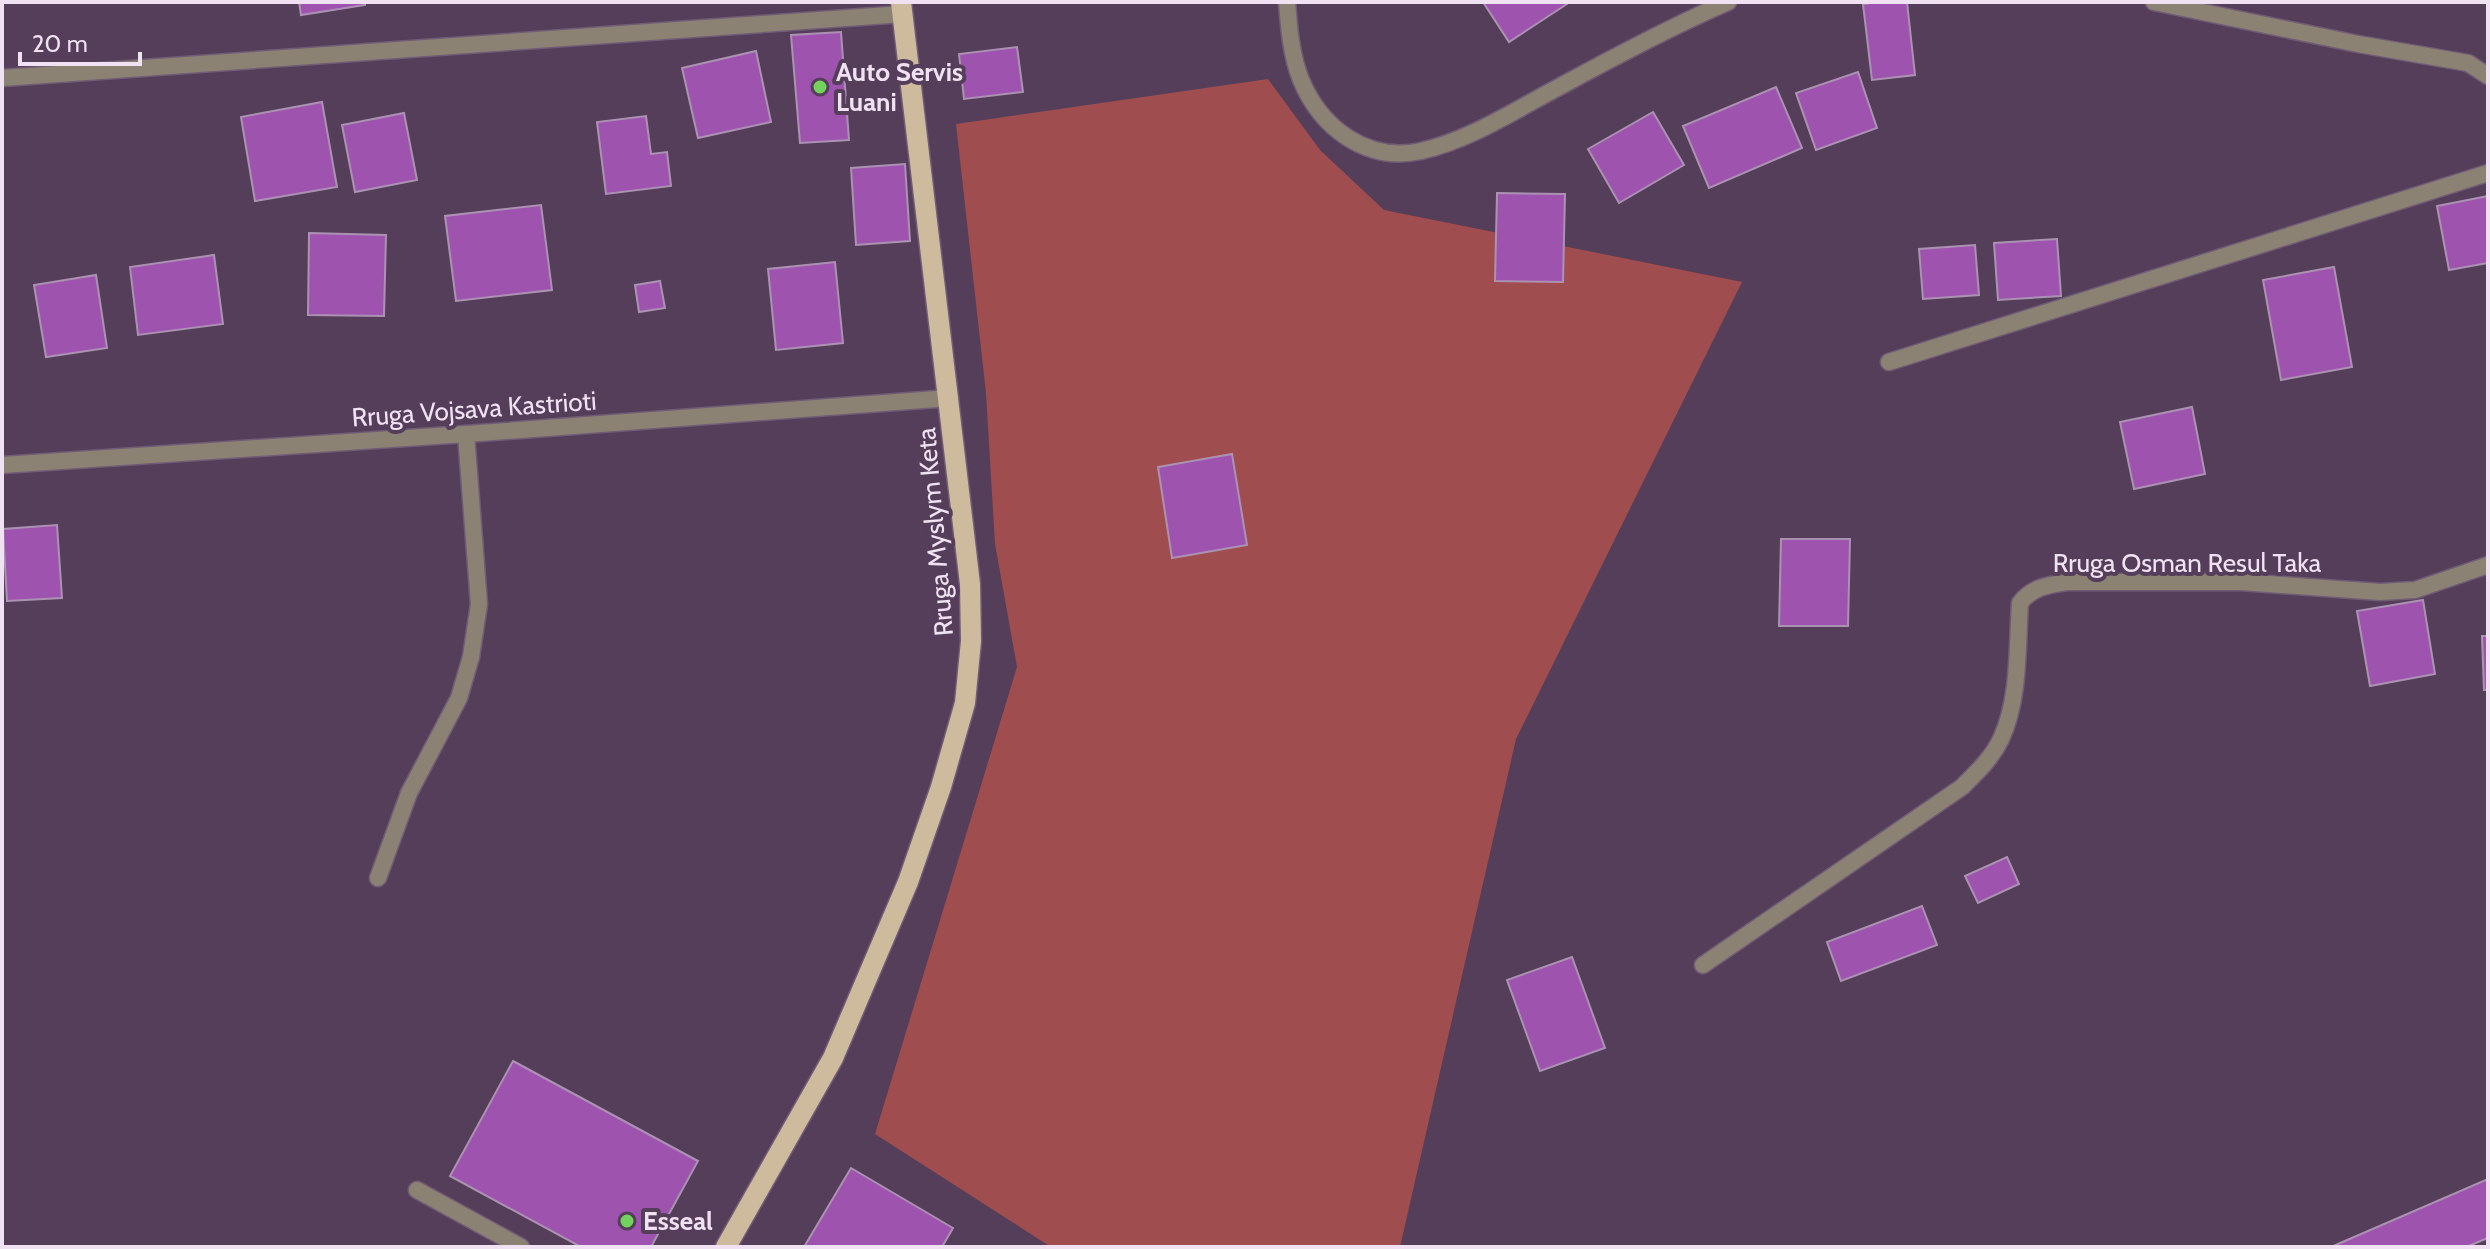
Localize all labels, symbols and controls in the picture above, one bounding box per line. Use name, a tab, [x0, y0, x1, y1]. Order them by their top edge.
scale bar	[20, 16, 140, 66]
text: 20 m	[32, 29, 88, 58]
place label: Auto Servis Luani	[836, 56, 963, 118]
marker: Auto Servis Luani	[811, 78, 829, 96]
street label: Rruga Vojsava Kastrioti	[351, 384, 597, 434]
street label: Rruga Myslym Keta	[910, 426, 960, 638]
street label: Rruga Osman Resul Taka	[2053, 547, 2322, 579]
place label: Esseal	[643, 1205, 713, 1237]
marker: Esseal	[618, 1212, 636, 1230]

